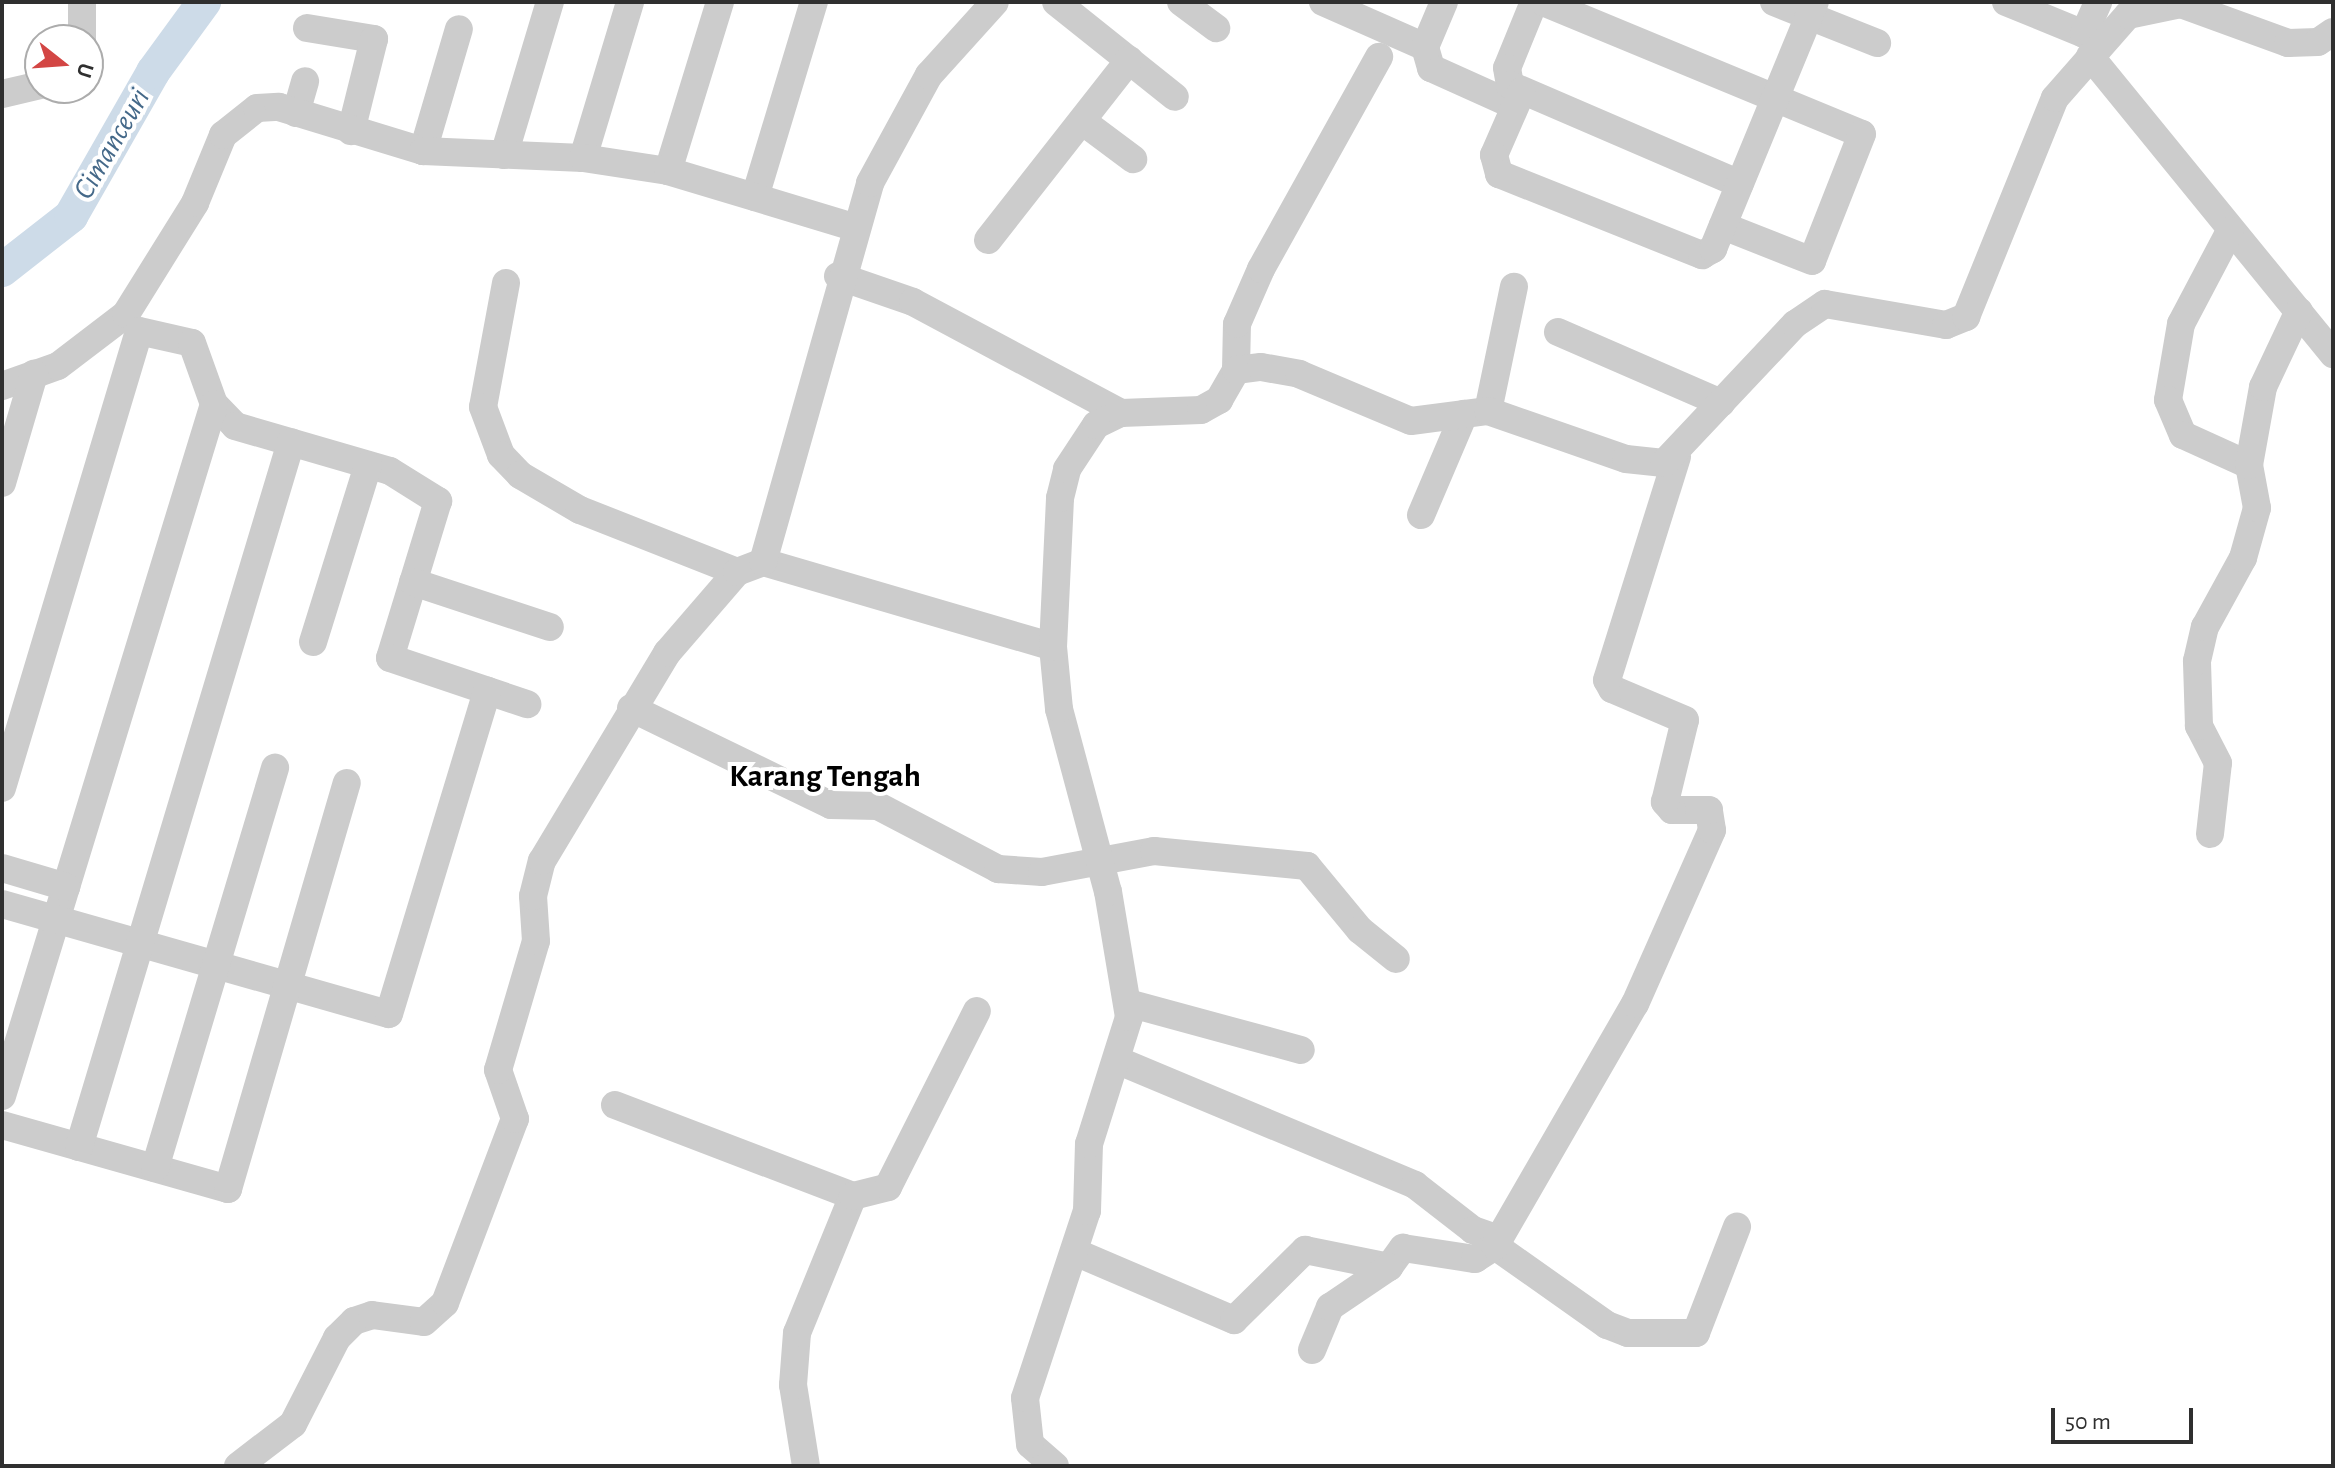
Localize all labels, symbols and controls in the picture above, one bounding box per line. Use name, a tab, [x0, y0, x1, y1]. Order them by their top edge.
north arrow	[24, 24, 104, 104]
text: U	[72, 60, 98, 80]
water label: Cimanceuri	[66, 82, 158, 206]
district label: Karang Tengah	[729, 757, 921, 795]
scale bar	[2055, 1392, 2197, 1442]
text: 50 m	[2065, 1410, 2111, 1434]

